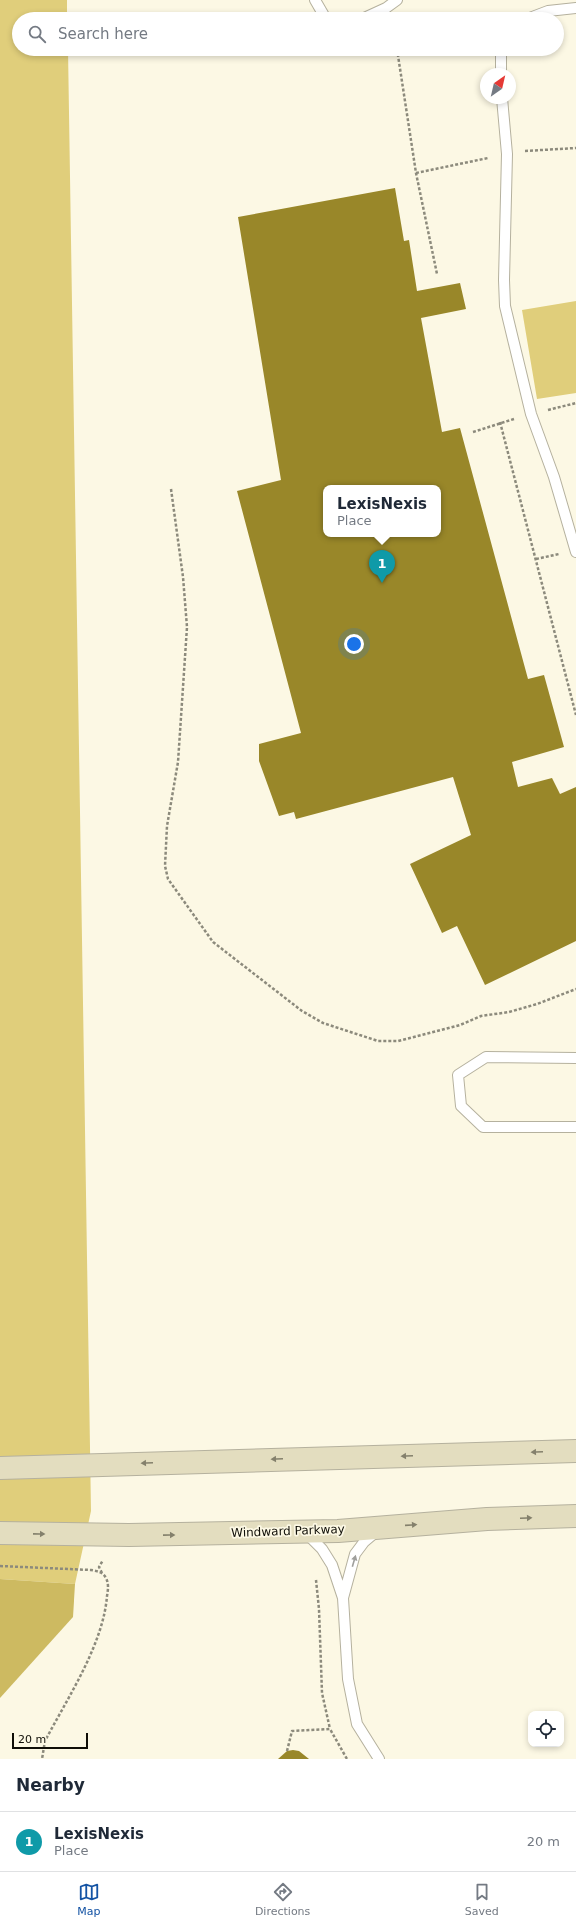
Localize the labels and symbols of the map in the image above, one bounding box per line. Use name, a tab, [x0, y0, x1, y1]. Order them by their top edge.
north arrow	[480, 68, 516, 104]
pin: 1	[369, 550, 395, 583]
your location	[344, 634, 364, 654]
one-way arrow	[531, 1448, 543, 1455]
one-way arrow	[401, 1452, 413, 1459]
one-way arrow	[271, 1456, 283, 1463]
one-way arrow	[140, 1460, 153, 1466]
one-way arrow	[520, 1515, 533, 1521]
street label: Windward Parkway	[231, 1522, 345, 1540]
one-way arrow	[405, 1522, 417, 1529]
one-way arrow	[33, 1531, 46, 1537]
one-way arrow	[163, 1531, 175, 1538]
one-way arrow	[351, 1554, 357, 1567]
scale bar	[12, 1731, 88, 1750]

